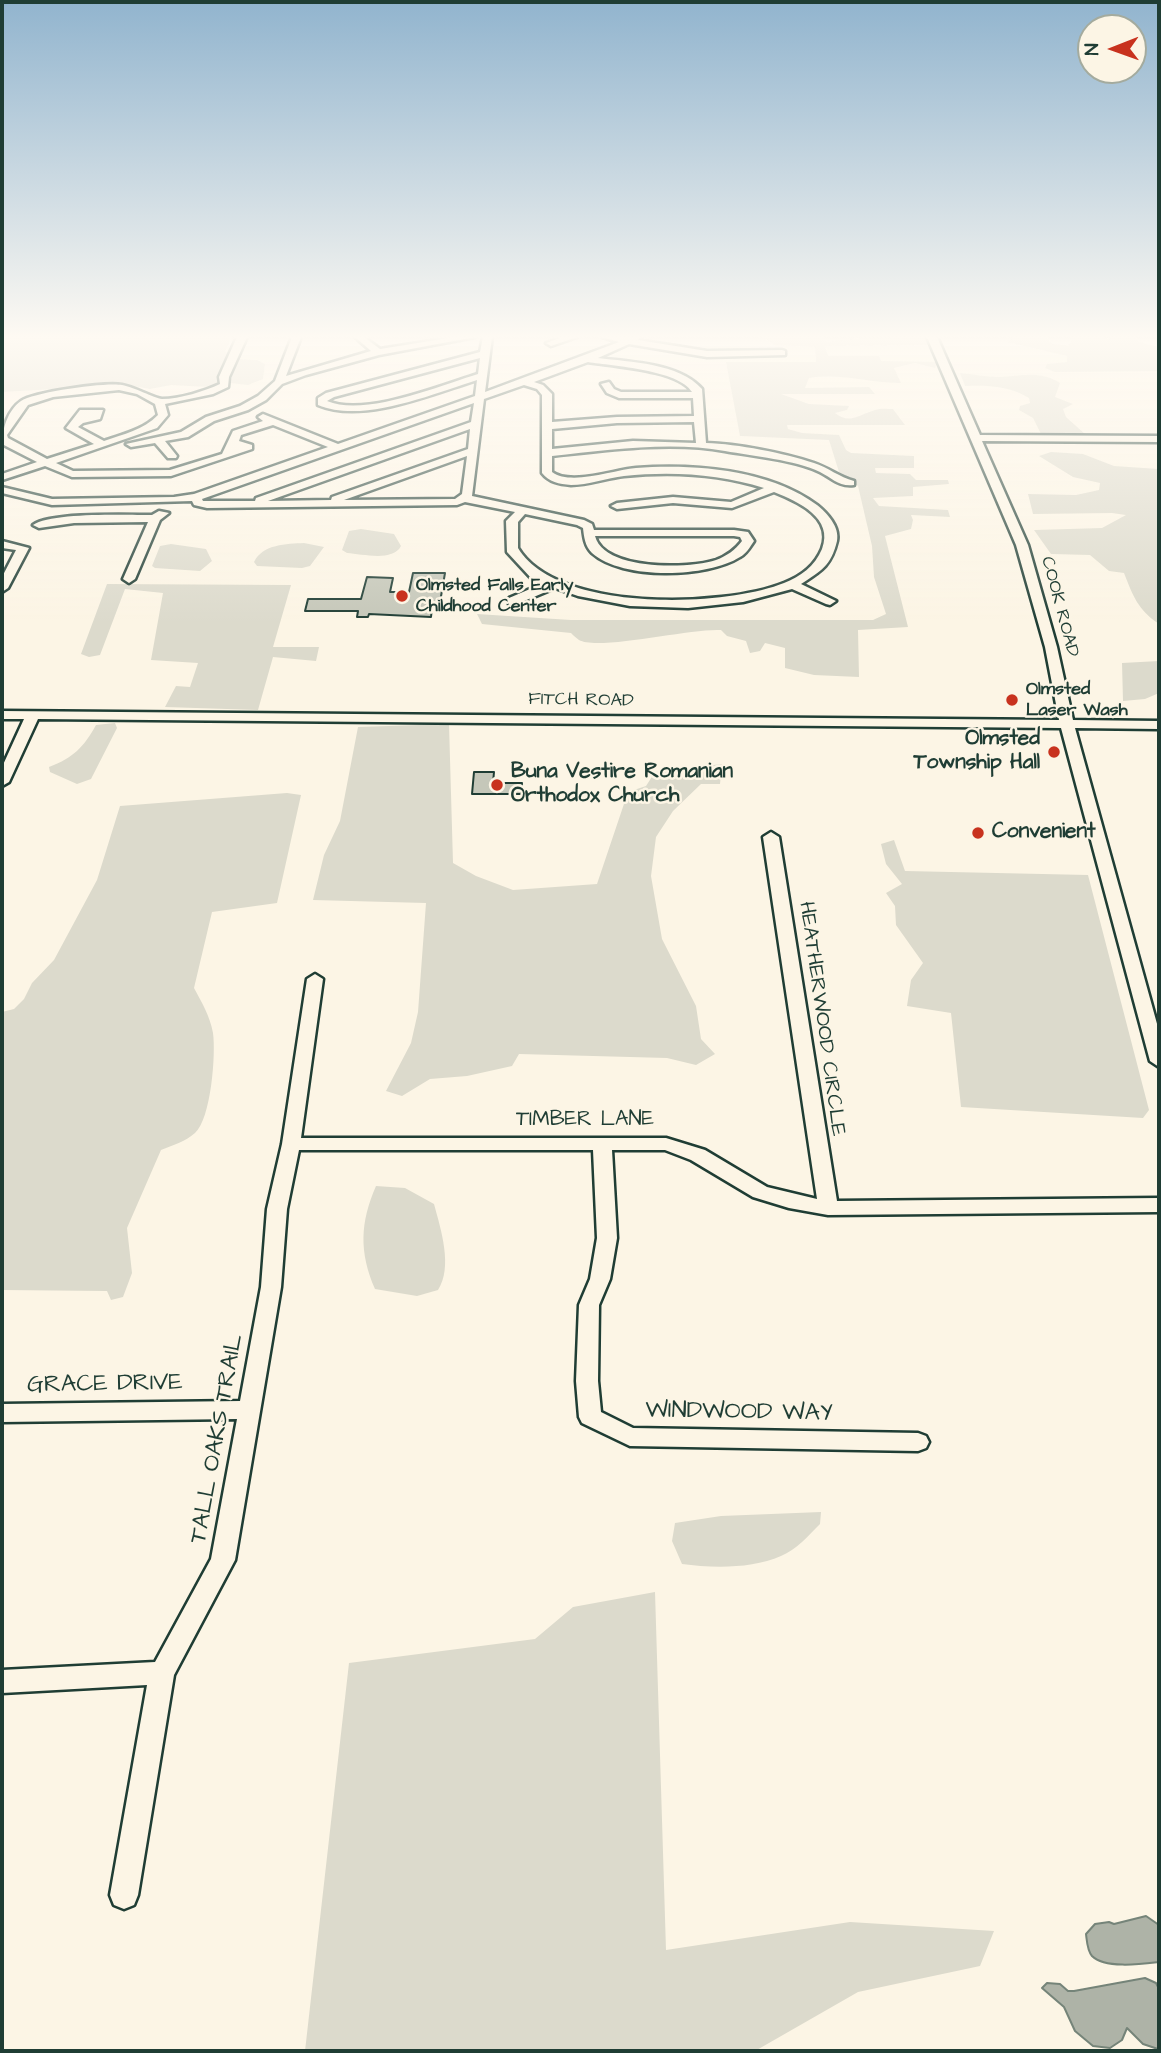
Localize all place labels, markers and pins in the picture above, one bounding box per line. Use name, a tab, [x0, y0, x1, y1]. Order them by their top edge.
place label: Olmsted Falls Early Childhood Center	[416, 575, 573, 618]
marker: Olmsted Falls Early Childhood Center	[394, 588, 410, 604]
place label: Olmsted Laser Wash	[1026, 679, 1128, 722]
marker: Olmsted Laser Wash	[1004, 692, 1020, 708]
place label: Olmsted Township Hall	[913, 727, 1040, 777]
marker: Olmsted Township Hall	[1046, 744, 1062, 760]
place label: Buna Vestire Romanian Orthodox Church	[511, 760, 733, 810]
marker: Buna Vestire Romanian Orthodox Church	[489, 777, 505, 793]
place label: Convenient	[992, 820, 1095, 846]
marker: Convenient	[970, 825, 986, 841]

